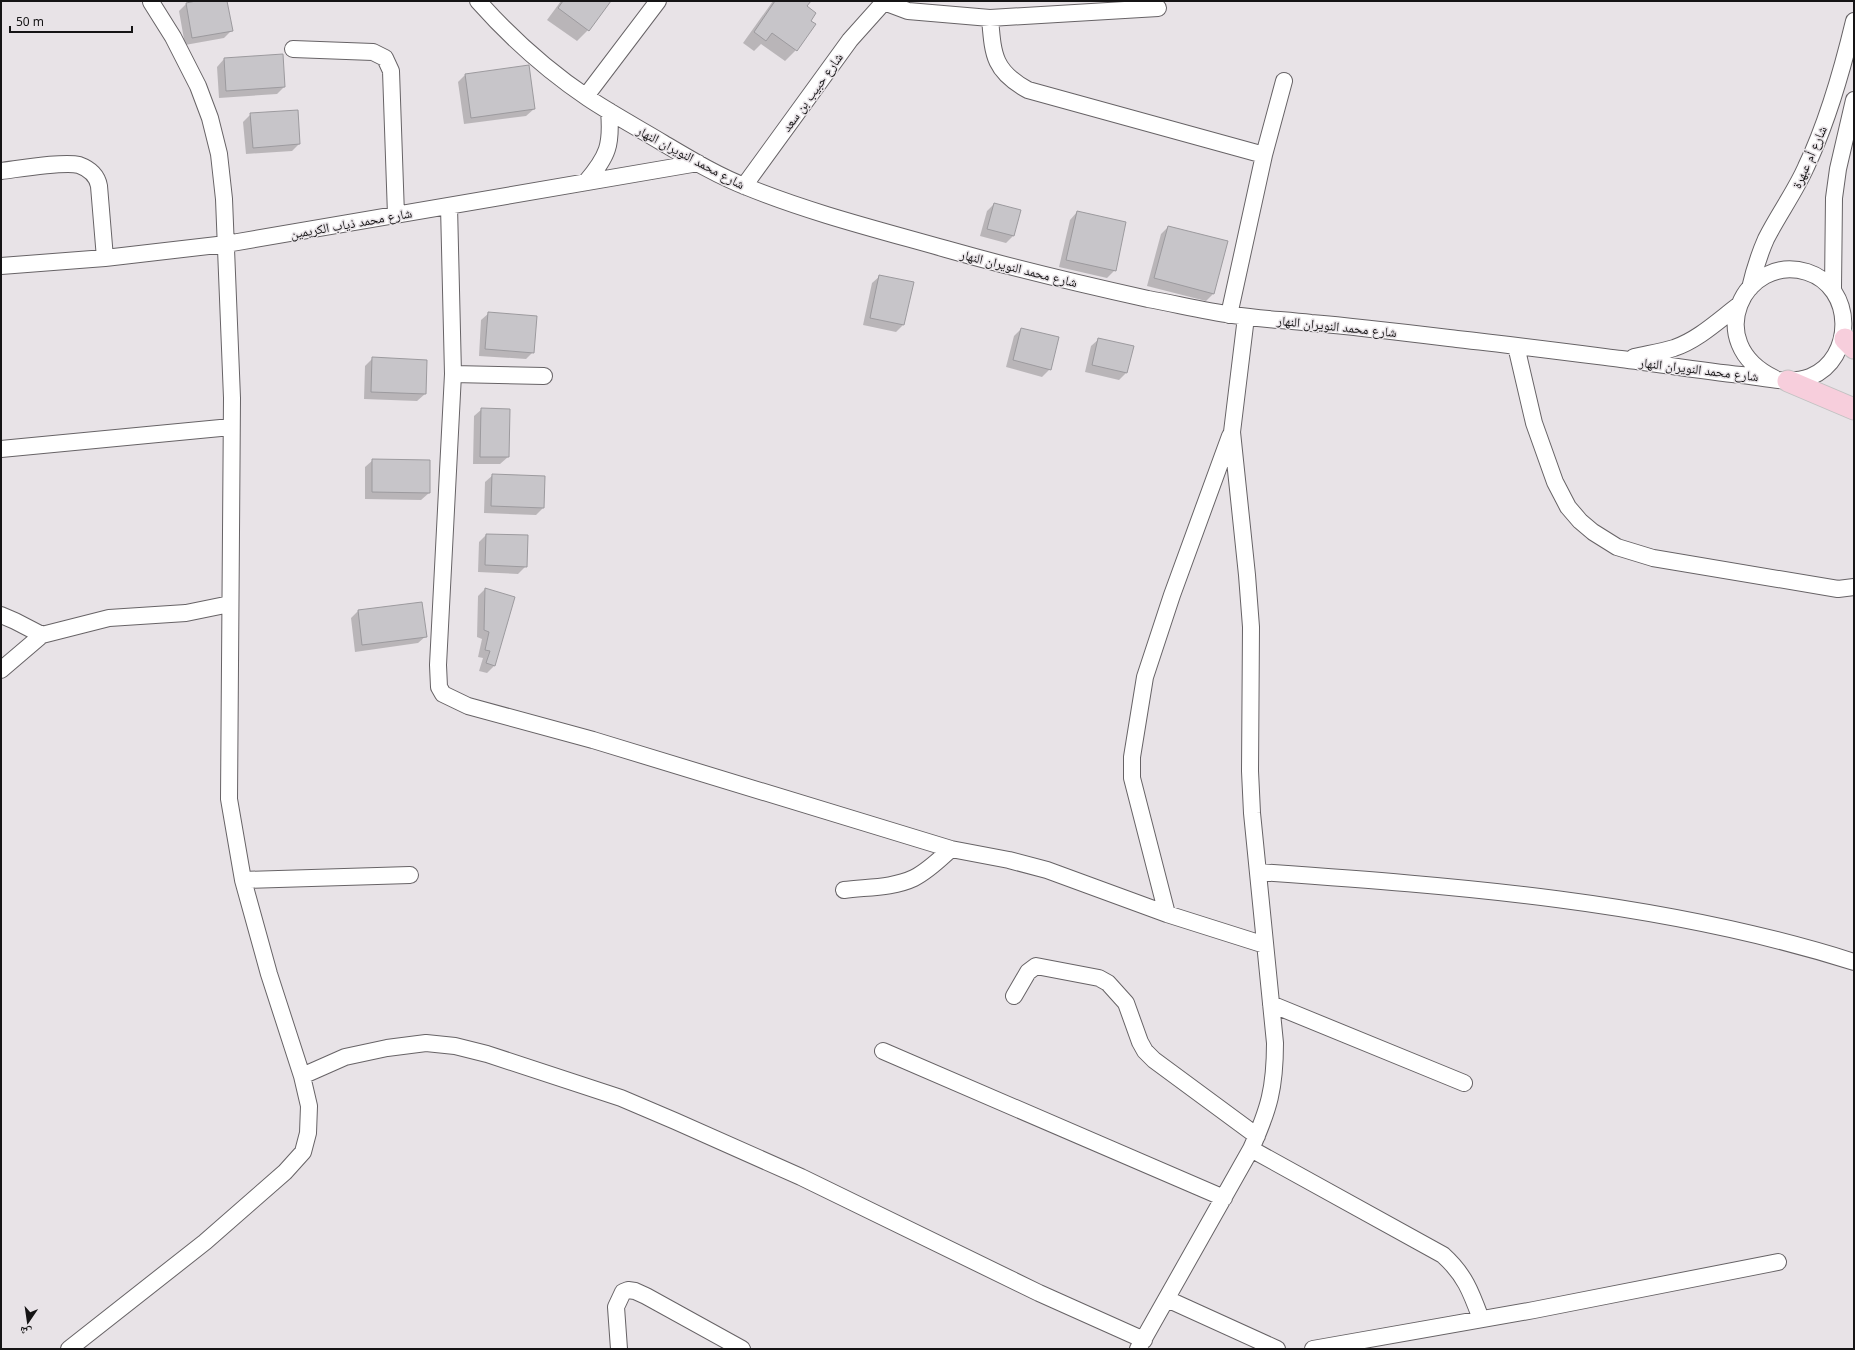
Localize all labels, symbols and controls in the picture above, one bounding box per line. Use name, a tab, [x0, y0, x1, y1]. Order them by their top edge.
scale bar	[10, 8, 132, 34]
text: 50 m	[16, 13, 44, 30]
street label: شارع حبيب بن سعد	[777, 49, 848, 136]
street label: شارع محمد النويران النهار	[632, 120, 748, 194]
street label: شارع أم عبهرة	[1787, 123, 1832, 192]
street label: شارع محمد ذياب الكريمين	[289, 203, 413, 244]
street label: شارع محمد النويران النهار	[957, 245, 1079, 292]
street label: شارع محمد النويران النهار	[1275, 311, 1398, 342]
street label: شارع محمد النويران النهار	[1637, 353, 1760, 386]
north arrow	[8, 1302, 48, 1342]
text: ش	[18, 1323, 33, 1341]

